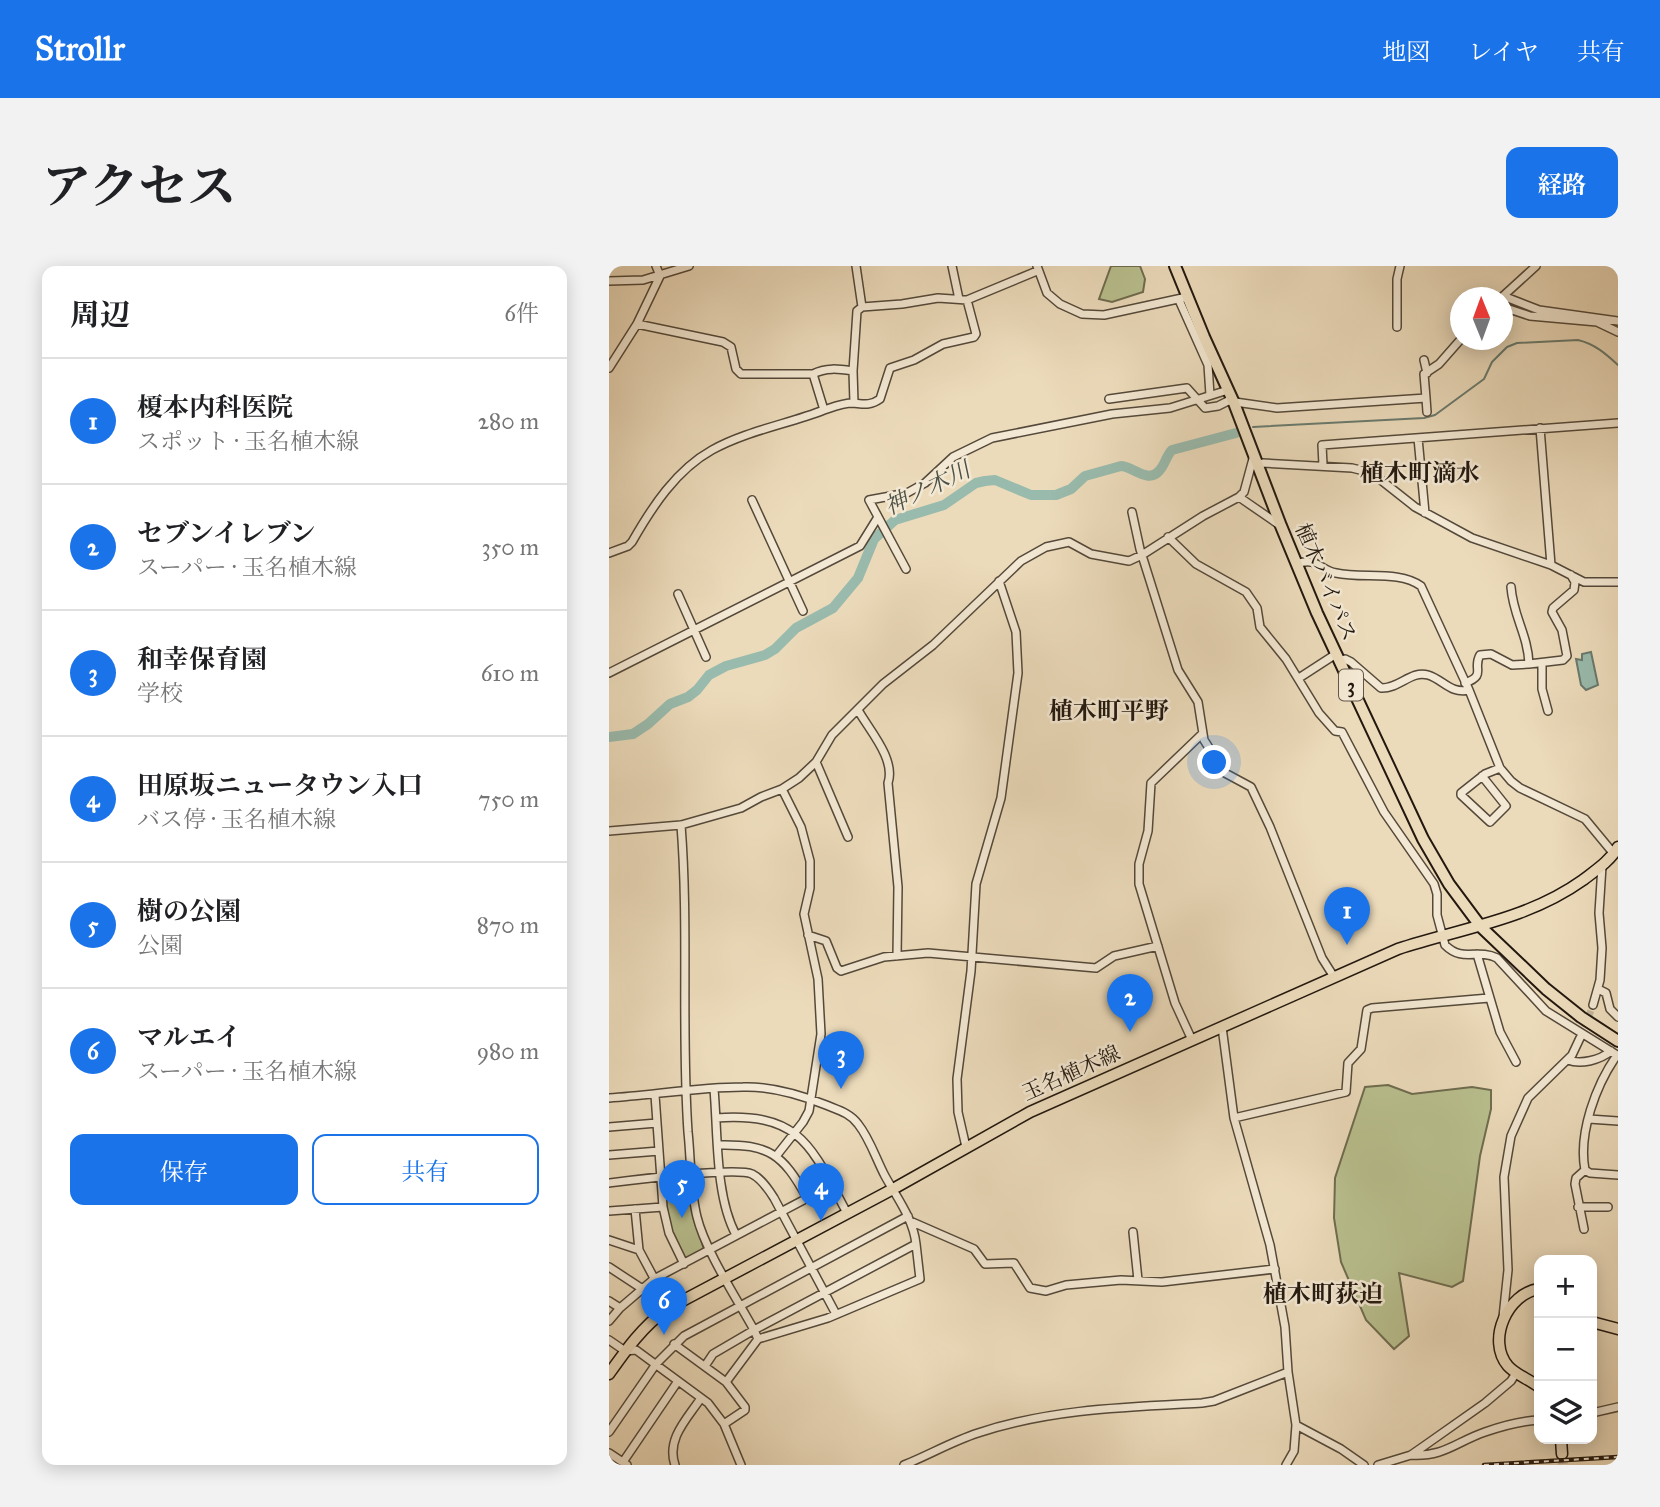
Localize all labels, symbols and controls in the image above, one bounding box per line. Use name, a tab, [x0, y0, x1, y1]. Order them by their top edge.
text: Strollr	[35, 29, 125, 69]
text: 地図	[1382, 37, 1430, 67]
text: レイヤ	[1468, 37, 1539, 67]
text: 共有	[1577, 37, 1625, 67]
button: 経路	[1506, 147, 1618, 218]
text: アクセス	[42, 157, 237, 216]
north arrow	[1450, 287, 1513, 350]
text: 周辺	[70, 297, 130, 333]
text: 6件	[504, 299, 539, 327]
text: 榎本内科医院	[137, 391, 293, 423]
text: 1	[88, 407, 98, 435]
text: 280 m	[478, 407, 539, 435]
text: スポット · 玉名植木線	[137, 427, 359, 455]
water label: 神ノ木川	[880, 454, 977, 521]
district label: 植木町滴水	[1360, 458, 1480, 488]
text: セブンイレブン	[137, 517, 316, 549]
street label: 植木バイパス	[1289, 519, 1363, 645]
text: 2	[87, 533, 99, 561]
text: 350 m	[481, 533, 539, 561]
text: スーパー · 玉名植木線	[137, 553, 357, 581]
text: 和幸保育園	[137, 643, 267, 675]
text: 3	[88, 659, 98, 687]
text: 610 m	[481, 659, 539, 687]
road number: 3	[1339, 670, 1363, 700]
text: 学校	[137, 679, 183, 707]
district label: 植木町平野	[1049, 696, 1169, 726]
your location	[1197, 745, 1231, 779]
text: 田原坂ニュータウン入口	[137, 769, 423, 801]
text: 4	[87, 785, 99, 813]
text: 750 m	[478, 785, 539, 813]
text: バス停 · 玉名植木線	[137, 805, 336, 833]
pin: 1	[1324, 887, 1370, 945]
text: 樹の公園	[137, 895, 241, 927]
text: 5	[88, 911, 98, 939]
text: 870 m	[477, 911, 539, 939]
text: 公園	[137, 931, 183, 959]
pin: 2	[1107, 974, 1153, 1032]
text: マルエイ	[137, 1021, 241, 1053]
pin: 3	[818, 1031, 864, 1089]
text: 6	[87, 1037, 99, 1065]
text: 980 m	[477, 1037, 539, 1065]
street label: 玉名植木線	[1018, 1040, 1124, 1106]
text: スーパー · 玉名植木線	[137, 1057, 357, 1085]
button: 保存	[70, 1134, 298, 1205]
button: 共有	[312, 1134, 539, 1205]
pin: 5	[659, 1160, 705, 1218]
pin: 4	[798, 1163, 844, 1221]
map controls	[1534, 1255, 1597, 1444]
button: +	[1534, 1255, 1597, 1318]
pin: 6	[641, 1277, 687, 1335]
district label: 植木町荻迫	[1263, 1279, 1383, 1309]
button: −	[1534, 1318, 1597, 1381]
button: layers	[1534, 1381, 1597, 1444]

